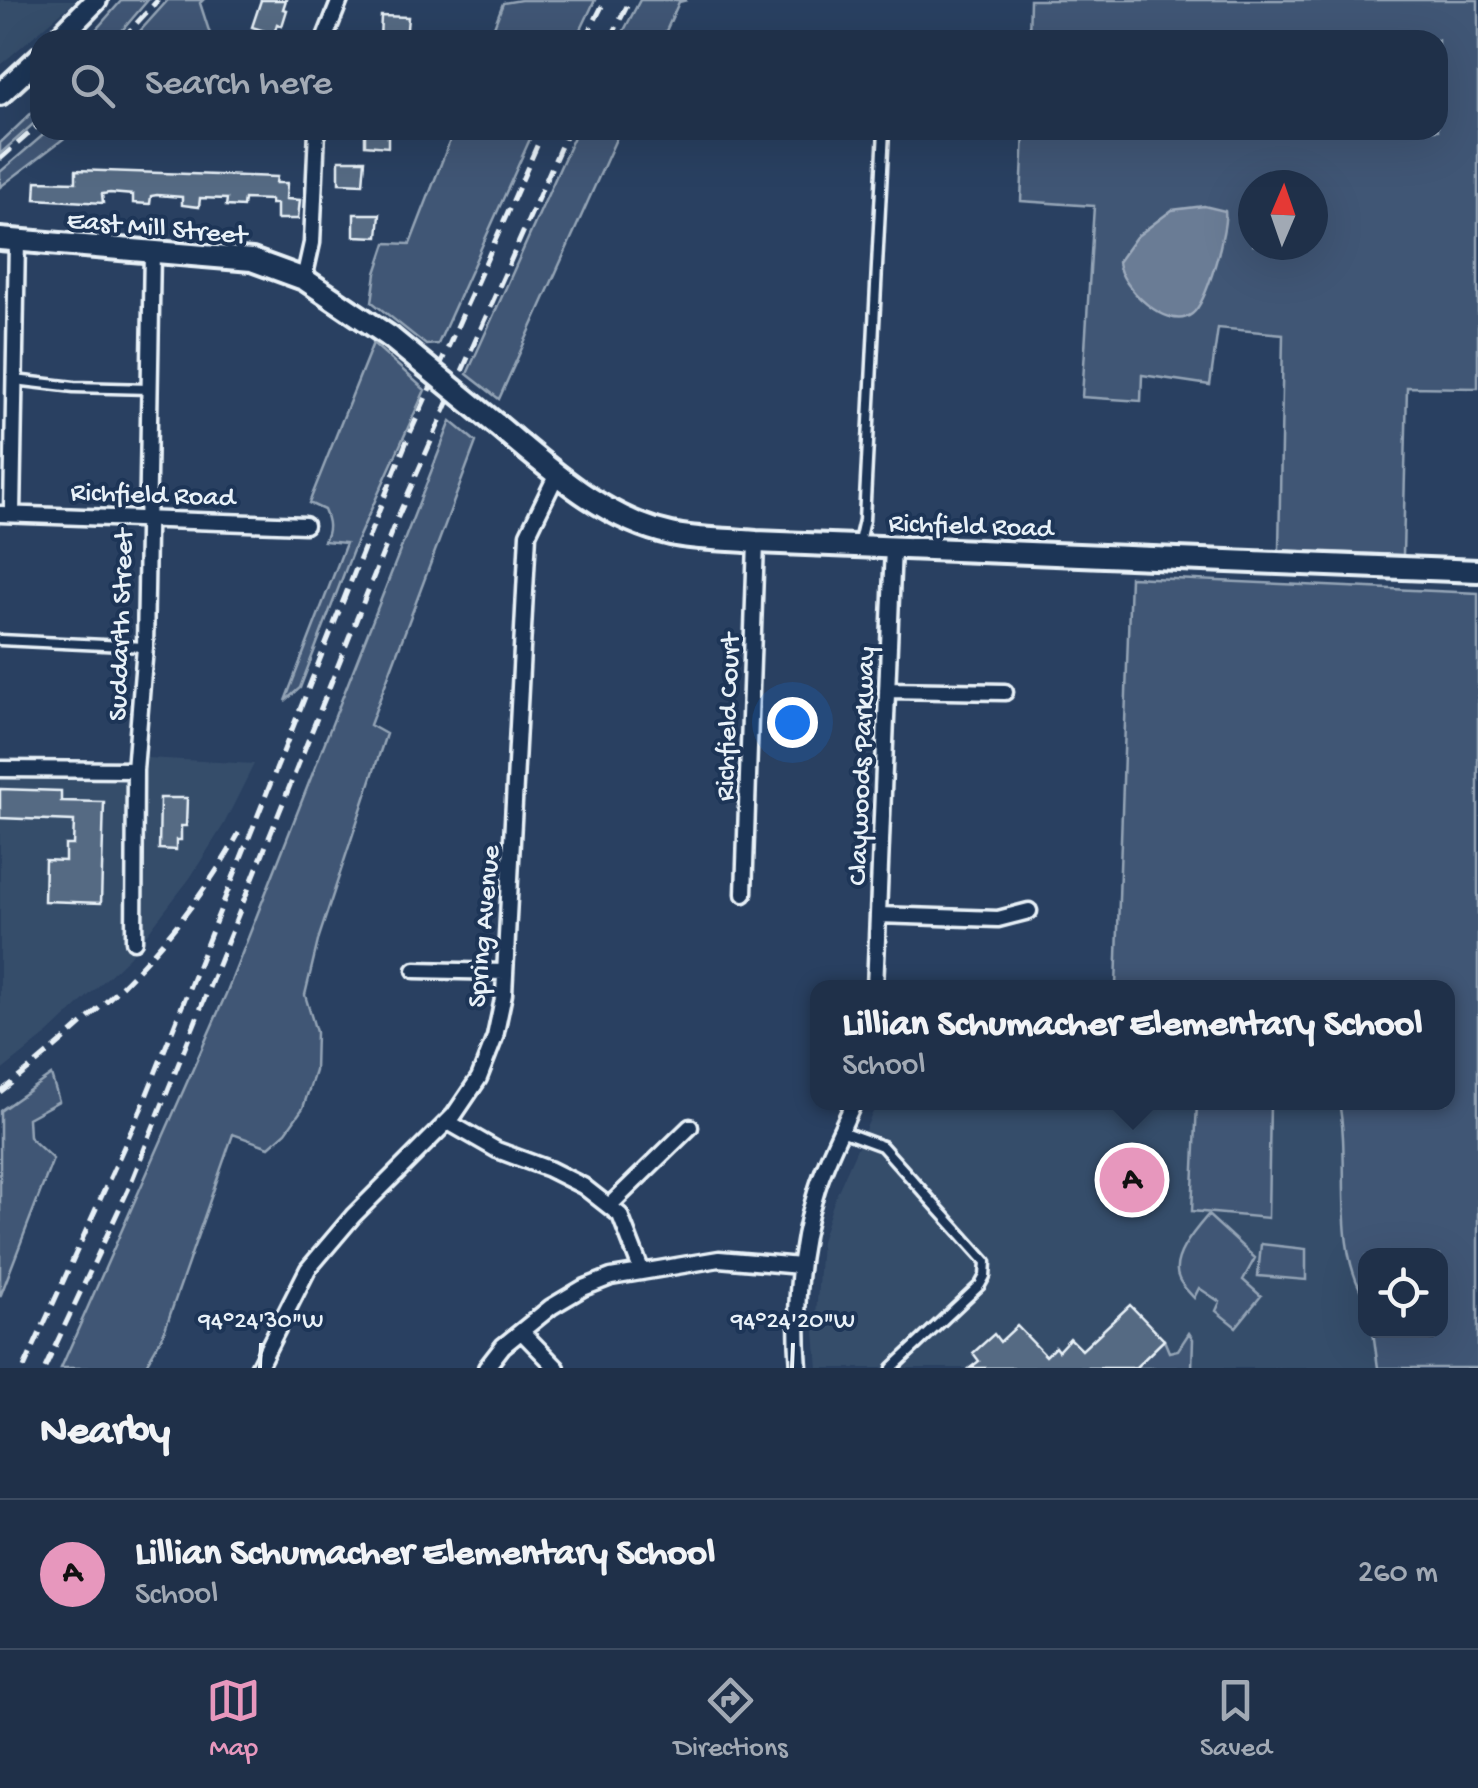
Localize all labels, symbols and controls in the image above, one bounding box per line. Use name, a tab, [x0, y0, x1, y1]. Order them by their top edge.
search box	[30, 30, 1448, 140]
icon: search	[65, 58, 120, 113]
text: Search here	[145, 63, 332, 107]
north arrow	[1238, 170, 1328, 260]
street label: East Mill Street	[65, 205, 251, 254]
street label: Richfield Road	[70, 477, 238, 516]
street label: Richfield Road	[888, 508, 1056, 547]
street label: Suddarth Street	[103, 526, 142, 722]
street label: Richfield Court	[710, 630, 749, 802]
street label: Claywoods Parkway	[843, 646, 884, 886]
your location	[767, 697, 818, 748]
street label: Spring Avenue	[462, 843, 509, 1009]
popup	[810, 980, 1455, 1110]
text: Lillian Schumacher Elementary School	[842, 1004, 1423, 1048]
text: School	[842, 1048, 925, 1086]
pin: A	[1100, 1142, 1164, 1218]
map controls	[1358, 1248, 1448, 1338]
button: locate	[1358, 1248, 1448, 1338]
text: 94°24'30"W	[198, 1308, 323, 1337]
text: 94°24'20"W	[730, 1308, 855, 1337]
text: Nearby	[40, 1409, 170, 1458]
text: Lillian Schumacher Elementary School	[135, 1533, 715, 1577]
text: A	[63, 1555, 82, 1593]
text: 260 m	[1358, 1555, 1438, 1593]
text: School	[135, 1577, 218, 1615]
tab: Map	[206, 1673, 261, 1766]
tab: Directions	[674, 1673, 788, 1766]
tab: Saved	[1200, 1673, 1272, 1766]

